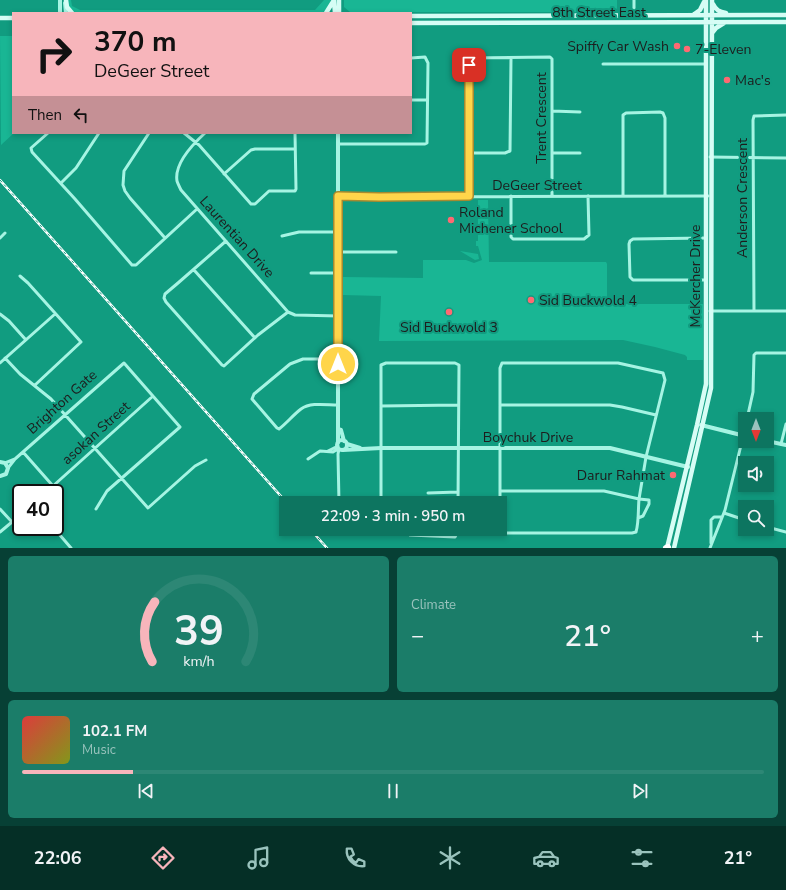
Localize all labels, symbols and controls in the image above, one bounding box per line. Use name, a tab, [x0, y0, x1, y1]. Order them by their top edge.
street label: 8th Street East	[552, 3, 646, 22]
text: 370 m	[94, 23, 177, 61]
icon: right	[28, 28, 80, 80]
place label: Spiffy Car Wash	[567, 37, 669, 56]
place label: 7-Eleven	[695, 40, 751, 59]
marker: Spiffy Car Wash	[672, 41, 682, 51]
marker: 7-Eleven	[682, 44, 692, 54]
pin	[452, 48, 486, 82]
icon: arrive	[458, 54, 480, 76]
text: DeGeer Street	[94, 59, 209, 83]
place label: Mac's	[735, 71, 771, 90]
street label: Trent Crescent	[532, 72, 551, 164]
marker: Mac's	[722, 75, 732, 85]
icon: left	[70, 104, 92, 126]
text: Then	[28, 105, 62, 125]
street label: Anderson Crescent	[733, 138, 752, 258]
street label: DeGeer Street	[492, 176, 582, 195]
street label: Laurentian Drive	[195, 192, 279, 282]
place label: Roland Michener School	[459, 203, 564, 238]
marker: Roland Michener School	[446, 215, 456, 225]
street label: McKercher Drive	[686, 224, 705, 328]
place label: Sid Buckwold 4	[539, 291, 637, 310]
marker: Sid Buckwold 4	[526, 295, 536, 305]
marker: Sid Buckwold 3	[444, 307, 454, 317]
place label: Sid Buckwold 3	[400, 318, 498, 337]
position arrow	[317, 343, 359, 385]
street label: Brighton Gate	[23, 366, 101, 438]
street label: asokan Street	[58, 397, 134, 469]
north arrow	[738, 412, 774, 448]
map controls	[738, 412, 774, 536]
street label: Boychuk Drive	[483, 428, 573, 447]
button: sound	[738, 456, 774, 492]
place label: Darur Rahmat	[577, 466, 665, 485]
marker: Darur Rahmat	[668, 470, 678, 480]
speed limit sign: 40	[12, 484, 64, 536]
button: search	[738, 500, 774, 536]
text: 22:09 · 3 min · 950 m	[321, 506, 465, 526]
text: Climate	[411, 596, 456, 614]
text: 39	[174, 603, 223, 660]
text: 21°	[564, 616, 611, 657]
text: −	[411, 621, 424, 651]
text: +	[751, 621, 764, 651]
text: km/h	[183, 652, 214, 671]
text: 102.1 FM	[82, 721, 147, 741]
text: Music	[82, 741, 116, 759]
icon: previous	[135, 780, 157, 802]
icon: pause	[382, 780, 404, 802]
icon: next	[629, 780, 651, 802]
icon: directions	[149, 844, 177, 872]
icon: music	[245, 844, 273, 872]
icon: phone	[341, 844, 369, 872]
icon: climate	[436, 844, 464, 872]
icon: car	[532, 844, 560, 872]
icon: filters	[628, 844, 656, 872]
text: 22:06	[34, 846, 82, 870]
text: 21°	[724, 846, 752, 870]

